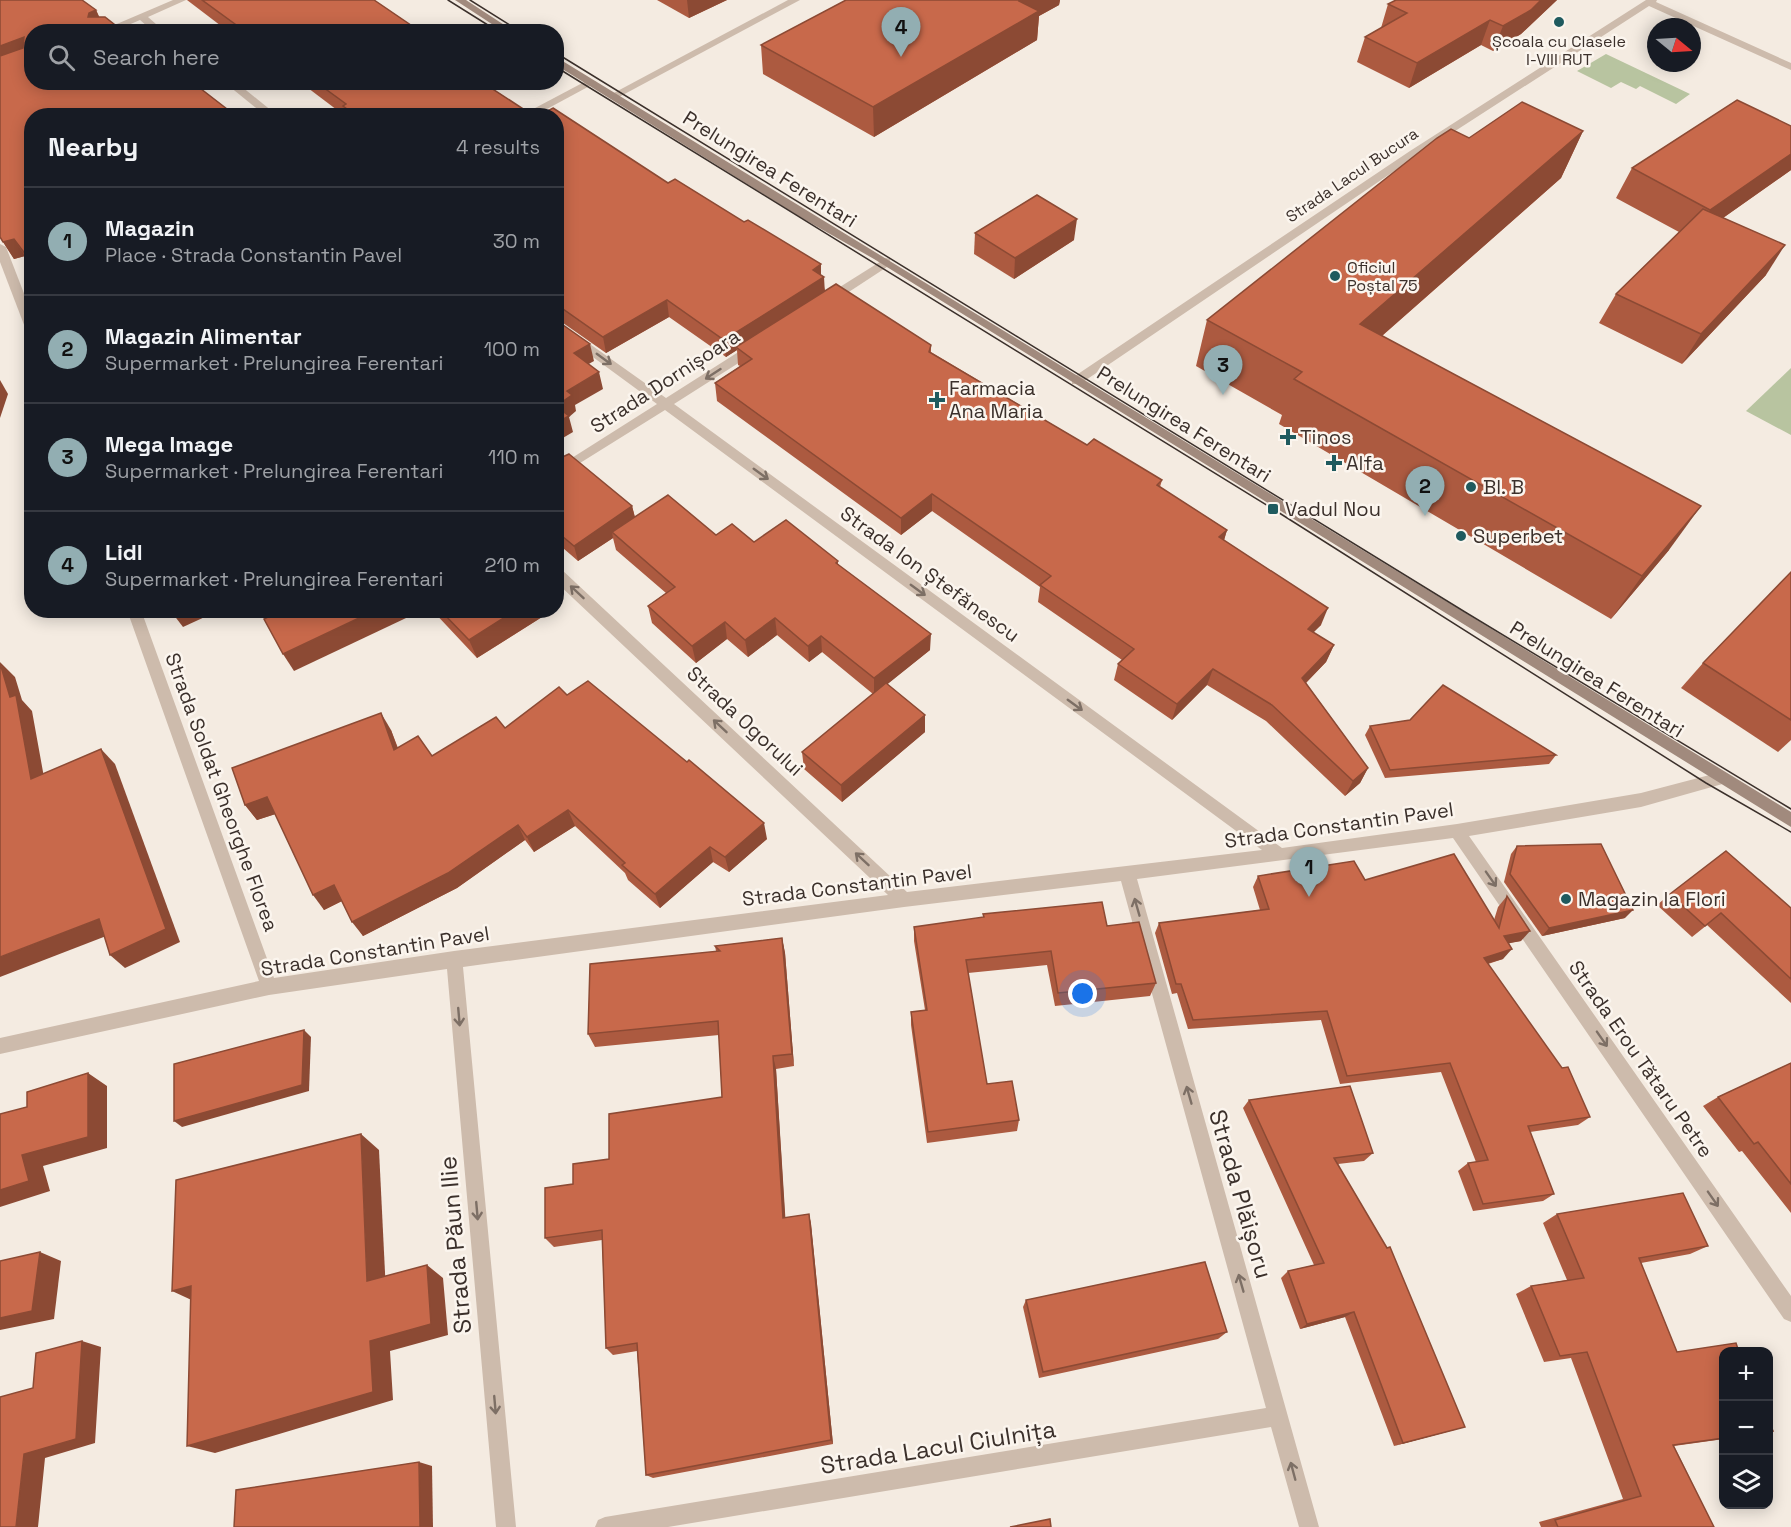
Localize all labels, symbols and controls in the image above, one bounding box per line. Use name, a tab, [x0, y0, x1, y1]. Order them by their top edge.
pin: 4	[882, 8, 920, 57]
marker: Școala cu Clasele I-VIII RUT	[1552, 15, 1566, 29]
north arrow	[1647, 18, 1701, 72]
search box	[24, 24, 564, 90]
place label: Școala cu Clasele I-VIII RUT	[1492, 31, 1626, 70]
icon: search	[45, 41, 78, 74]
text: Search here	[93, 43, 220, 71]
street label: Prelungirea Ferentari	[678, 105, 862, 233]
street label: Strada Lacul Bucura	[1282, 123, 1422, 227]
text: Nearby	[48, 130, 138, 164]
text: 4 results	[456, 134, 540, 160]
text: Magazin	[105, 214, 194, 242]
text: 1	[63, 228, 72, 254]
text: 30 m	[493, 228, 540, 254]
text: Place · Strada Constantin Pavel	[105, 242, 402, 268]
place label: Oficiul Poștal 75	[1347, 257, 1418, 296]
marker: Oficiul Poștal 75	[1328, 269, 1342, 283]
text: Magazin Alimentar	[105, 322, 302, 350]
street label: Strada Dornișoara	[585, 323, 745, 439]
text: 2	[62, 336, 73, 362]
text: 100 m	[484, 336, 540, 362]
pin: 3	[1204, 346, 1242, 395]
text: Supermarket · Prelungirea Ferentari	[105, 350, 443, 376]
one-way arrow	[595, 352, 611, 365]
street label: Prelungirea Ferentari	[1092, 360, 1276, 488]
one-way arrow	[705, 368, 722, 380]
place label: Farmacia Ana Maria	[949, 375, 1043, 424]
marker: Farmacia Ana Maria	[930, 393, 944, 407]
place label: Tinos	[1300, 424, 1352, 450]
text: Mega Image	[105, 430, 233, 458]
marker: Tinos	[1281, 430, 1295, 444]
text: 3	[61, 444, 74, 470]
text: 110 m	[488, 444, 540, 470]
place label: Alfa	[1346, 450, 1384, 476]
marker: Alfa	[1327, 456, 1341, 470]
text: Supermarket · Prelungirea Ferentari	[105, 458, 443, 484]
pin: 2	[1406, 466, 1444, 516]
one-way arrow	[753, 468, 769, 480]
place label: Bl. B	[1483, 474, 1524, 500]
marker: Bl. B	[1464, 480, 1478, 494]
place label: Vadul Nou	[1285, 496, 1381, 522]
street label: Strada Ion Ștefănescu	[835, 500, 1025, 648]
marker: Vadul Nou	[1266, 502, 1280, 516]
place label: Superbet	[1473, 523, 1563, 549]
marker: Superbet	[1454, 529, 1468, 543]
text: Lidl	[105, 538, 143, 566]
text: 4	[61, 552, 74, 578]
text: 210 m	[484, 552, 540, 578]
text: Supermarket · Prelungirea Ferentari	[105, 566, 443, 592]
one-way arrow	[910, 583, 926, 596]
one-way arrow	[570, 585, 585, 599]
street label: Prelungirea Ferentari	[1505, 615, 1689, 743]
street label: Strada Soldat Gheorghe Florea	[159, 649, 285, 935]
street label: Strada Ogorului	[681, 660, 809, 782]
one-way arrow	[1067, 699, 1083, 712]
one-way arrow	[712, 719, 727, 733]
street label: Strada Constantin Pavel	[1223, 796, 1455, 854]
pin: 1	[1290, 848, 1328, 897]
one-way arrow	[854, 852, 869, 866]
street label: Strada Constantin Pavel	[741, 858, 973, 912]
one-way arrow	[1485, 870, 1497, 886]
place label: Magazin la Flori	[1578, 886, 1726, 912]
marker: Magazin la Flori	[1559, 892, 1573, 906]
one-way arrow	[1131, 898, 1142, 917]
street label: Strada Constantin Pavel	[259, 920, 491, 982]
street label: Strada Erou Tătaru Petre	[1563, 955, 1719, 1163]
your location	[1068, 979, 1097, 1008]
one-way arrow	[454, 1007, 465, 1026]
one-way arrow	[1596, 1030, 1608, 1047]
one-way arrow	[1183, 1086, 1194, 1105]
street label: Strada Plăișoru	[1202, 1106, 1280, 1282]
street label: Strada Păun Ilie	[432, 1155, 478, 1335]
one-way arrow	[1707, 1191, 1719, 1207]
one-way arrow	[472, 1201, 483, 1221]
one-way arrow	[1235, 1274, 1246, 1293]
map controls	[1719, 1347, 1773, 1509]
button: +	[1719, 1347, 1773, 1401]
one-way arrow	[490, 1395, 501, 1415]
button: −	[1719, 1401, 1773, 1455]
street label: Strada Lacul Ciulnița	[818, 1413, 1058, 1481]
button: layers	[1719, 1455, 1773, 1509]
one-way arrow	[1287, 1461, 1298, 1480]

